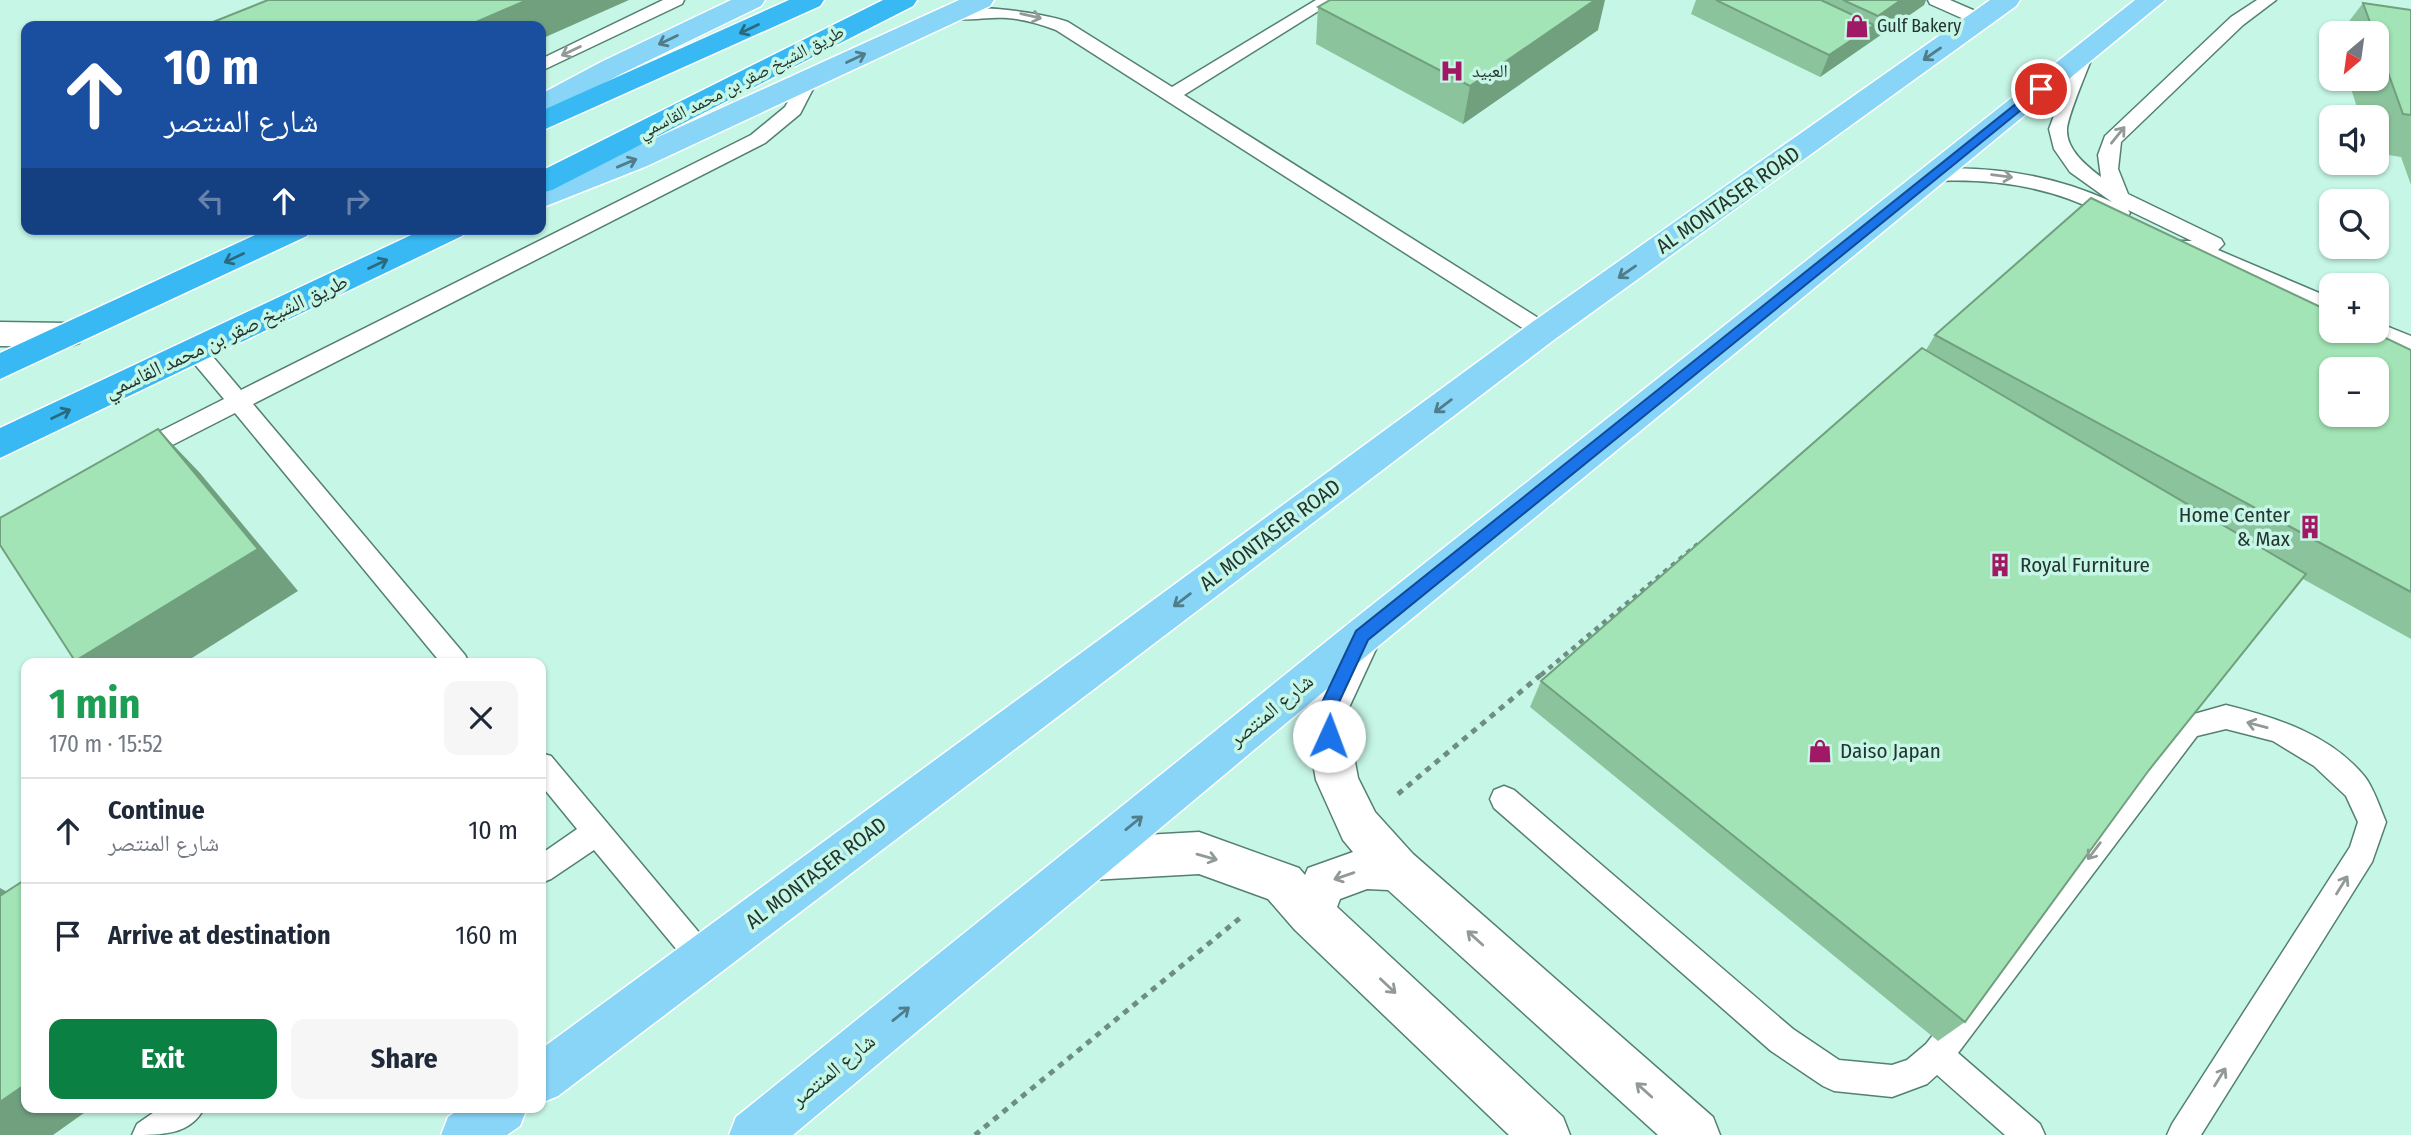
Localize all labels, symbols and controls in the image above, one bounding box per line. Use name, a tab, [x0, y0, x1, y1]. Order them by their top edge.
one-way arrow	[1019, 10, 1042, 23]
shop icon: Gulf Bakery	[1843, 12, 1871, 40]
place label: Gulf Bakery	[1877, 15, 1961, 37]
street label: طريق الشيخ صقر بن محمد القاسمي	[635, 20, 849, 147]
north arrow	[2319, 21, 2389, 91]
map controls	[2319, 21, 2389, 427]
one-way arrow	[738, 23, 760, 36]
one-way arrow	[658, 34, 679, 48]
text: 10 m	[164, 38, 259, 97]
one-way arrow	[561, 45, 582, 59]
one-way arrow	[1923, 47, 1942, 61]
icon: ahead	[49, 49, 140, 140]
one-way arrow	[844, 51, 866, 64]
hospital icon: العبيد	[1438, 57, 1466, 85]
pin	[2011, 59, 2071, 119]
place label: العبيد	[1472, 60, 1508, 82]
icon: arrive	[2022, 70, 2060, 108]
text: شارع المنتصر	[164, 102, 319, 140]
button: sound	[2319, 105, 2389, 175]
one-way arrow	[2110, 126, 2125, 144]
street label: AL MONTASER ROAD	[1651, 141, 1805, 259]
one-way arrow	[615, 156, 637, 169]
one-way arrow	[1990, 170, 2012, 183]
icon: left	[192, 182, 230, 220]
icon: ahead	[265, 182, 303, 220]
icon: right	[338, 182, 376, 220]
button: search	[2319, 189, 2389, 259]
one-way arrow	[224, 252, 245, 265]
one-way arrow	[367, 257, 388, 270]
one-way arrow	[1618, 265, 1637, 279]
street label: طريق الشيخ صقر بن محمد القاسمي	[100, 268, 353, 407]
button: +	[2319, 273, 2389, 343]
button: −	[2319, 357, 2389, 427]
one-way arrow	[1434, 399, 1453, 413]
one-way arrow	[50, 407, 72, 420]
street label: AL MONTASER ROAD	[1194, 474, 1346, 596]
place label: Home Center & Max	[2179, 502, 2291, 552]
building icon: Home Center & Max	[2296, 513, 2324, 541]
building icon: Royal Furniture	[1986, 551, 2014, 579]
place label: Royal Furniture	[2020, 552, 2150, 578]
one-way arrow	[1173, 593, 1192, 608]
street label: شارع المنتصر	[1223, 668, 1319, 753]
text: 1 min	[49, 679, 140, 729]
button: close	[444, 681, 518, 755]
position arrow	[1292, 699, 1366, 773]
one-way arrow	[2246, 718, 2269, 731]
text: 170 m · 15:52	[49, 730, 163, 758]
shop icon: Daiso Japan	[1806, 737, 1834, 765]
place label: Daiso Japan	[1840, 738, 1941, 764]
text: Continue	[108, 795, 205, 826]
icon: ahead	[49, 812, 87, 850]
street label: AL MONTASER ROAD	[740, 812, 892, 934]
text: 10 m	[468, 815, 518, 846]
one-way arrow	[1125, 816, 1143, 832]
text: شارع المنتصر	[108, 829, 219, 857]
one-way arrow	[2086, 841, 2101, 860]
one-way arrow	[1196, 851, 1218, 864]
one-way arrow	[1333, 870, 1355, 883]
one-way arrow	[2334, 876, 2349, 895]
icon: arrive	[49, 917, 87, 955]
text: Arrive at destination	[108, 920, 331, 951]
text: 160 m	[455, 920, 518, 951]
one-way arrow	[1466, 930, 1484, 946]
one-way arrow	[1379, 978, 1396, 995]
one-way arrow	[892, 1006, 910, 1022]
button: Exit	[49, 1019, 277, 1099]
button: Share	[291, 1019, 518, 1099]
street label: شارع المنتصر	[785, 1028, 881, 1113]
one-way arrow	[2213, 1068, 2227, 1088]
one-way arrow	[1636, 1082, 1654, 1098]

